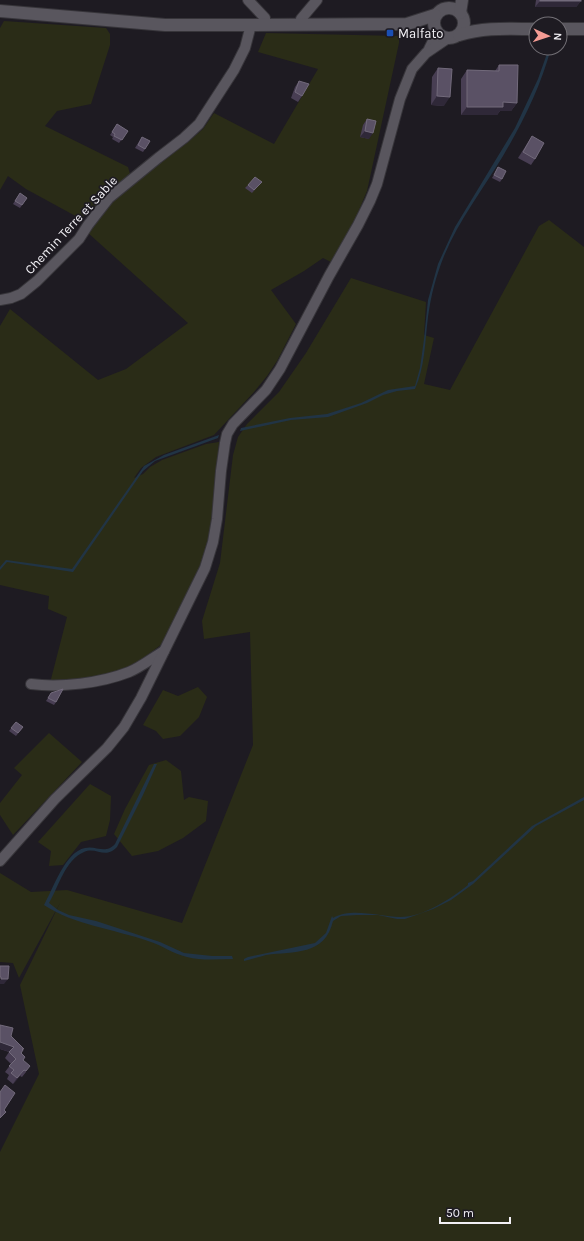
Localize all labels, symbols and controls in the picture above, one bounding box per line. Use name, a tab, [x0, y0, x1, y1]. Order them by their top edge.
north arrow	[528, 16, 568, 56]
place label: Malfato	[398, 26, 443, 41]
marker: Malfato	[385, 28, 395, 38]
text: N	[551, 32, 564, 41]
street label: Chemin Terre et Sable	[22, 173, 121, 277]
scale bar	[440, 1199, 510, 1225]
text: 50 m	[446, 1206, 474, 1220]

